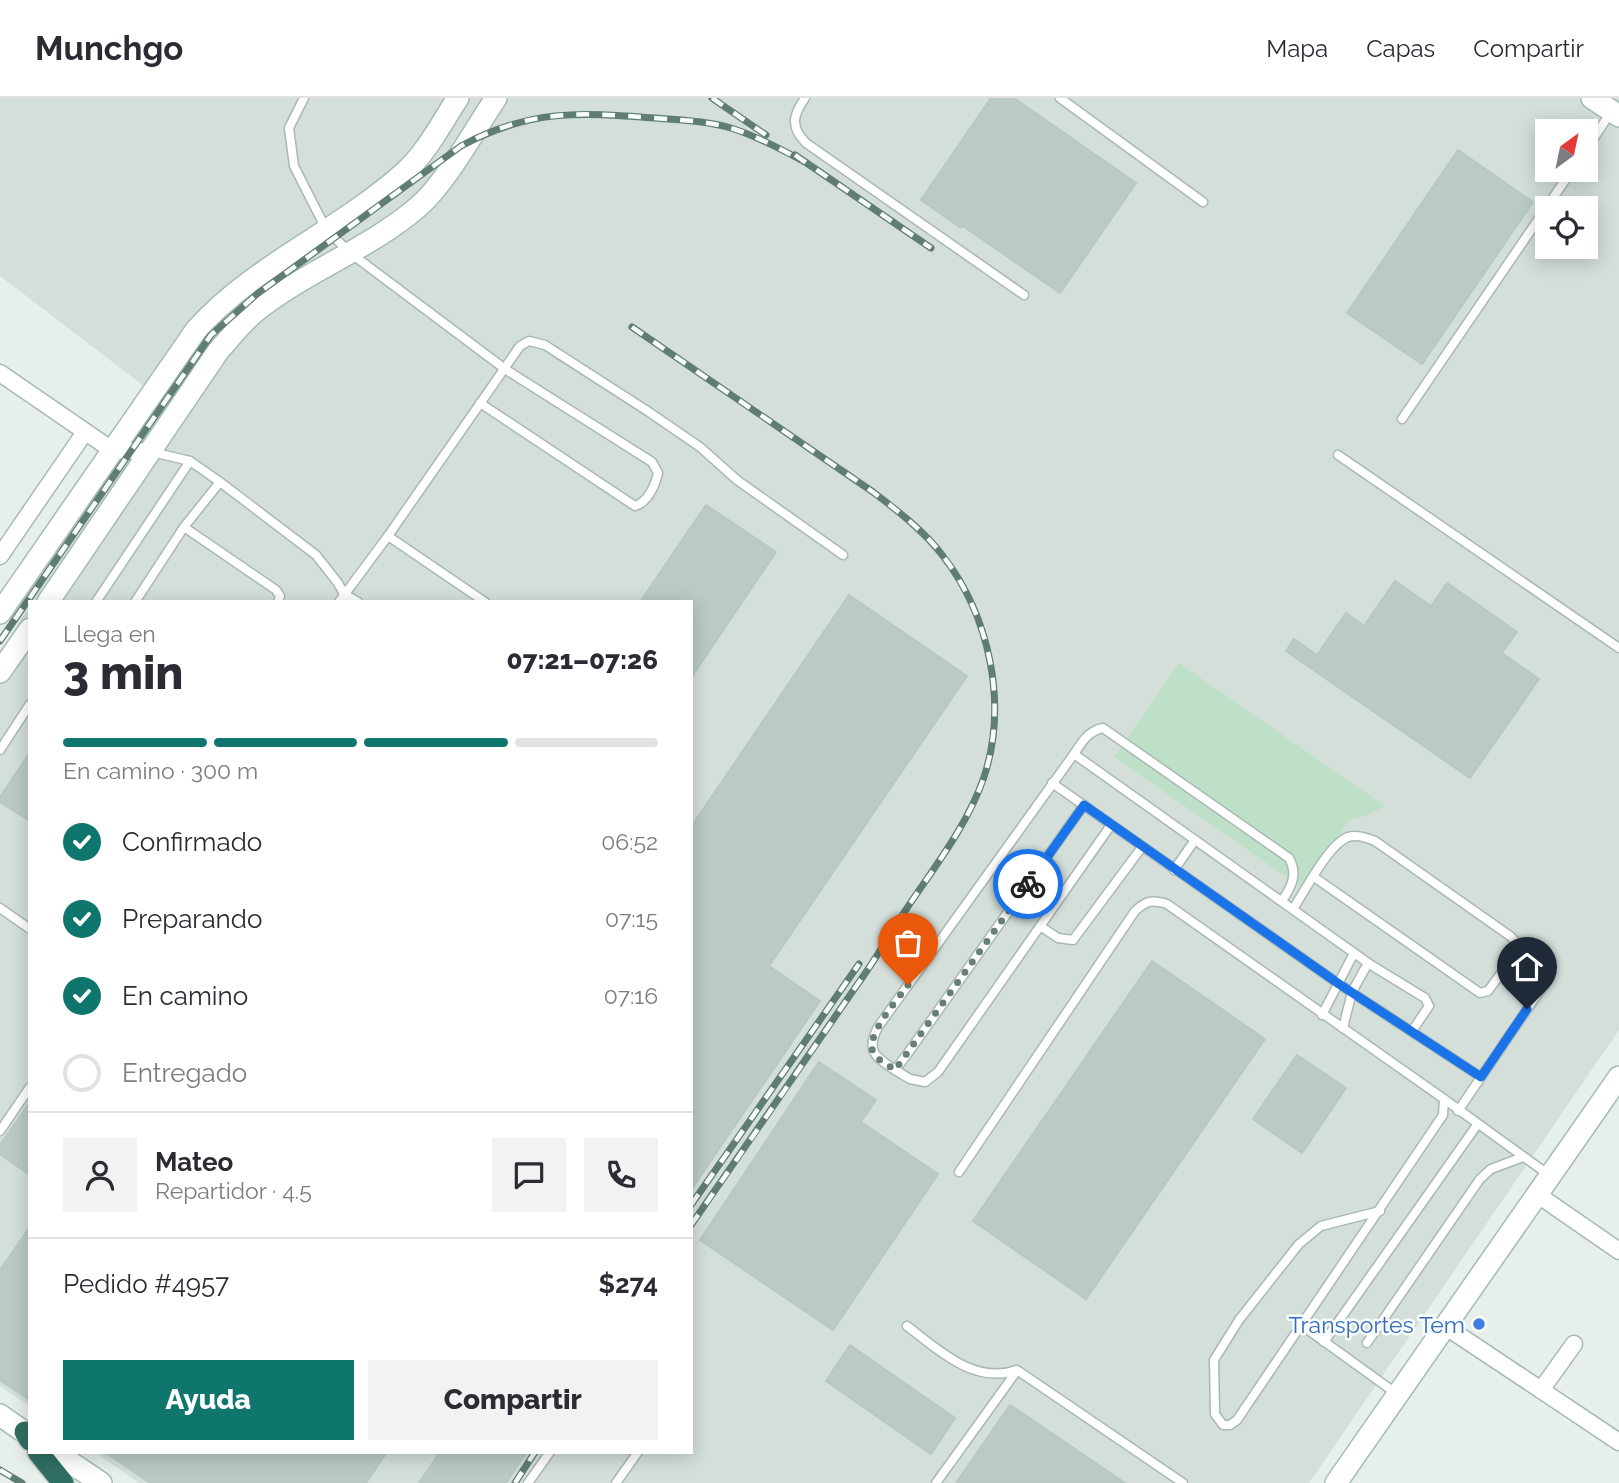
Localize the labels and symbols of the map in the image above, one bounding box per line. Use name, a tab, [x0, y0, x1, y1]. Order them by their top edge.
north arrow	[1535, 119, 1598, 182]
courier	[993, 849, 1063, 919]
pin	[878, 913, 938, 985]
pin	[1497, 937, 1557, 1009]
place label: Transportes Tem	[1289, 1311, 1465, 1338]
marker: Transportes Tem	[1471, 1316, 1487, 1332]

